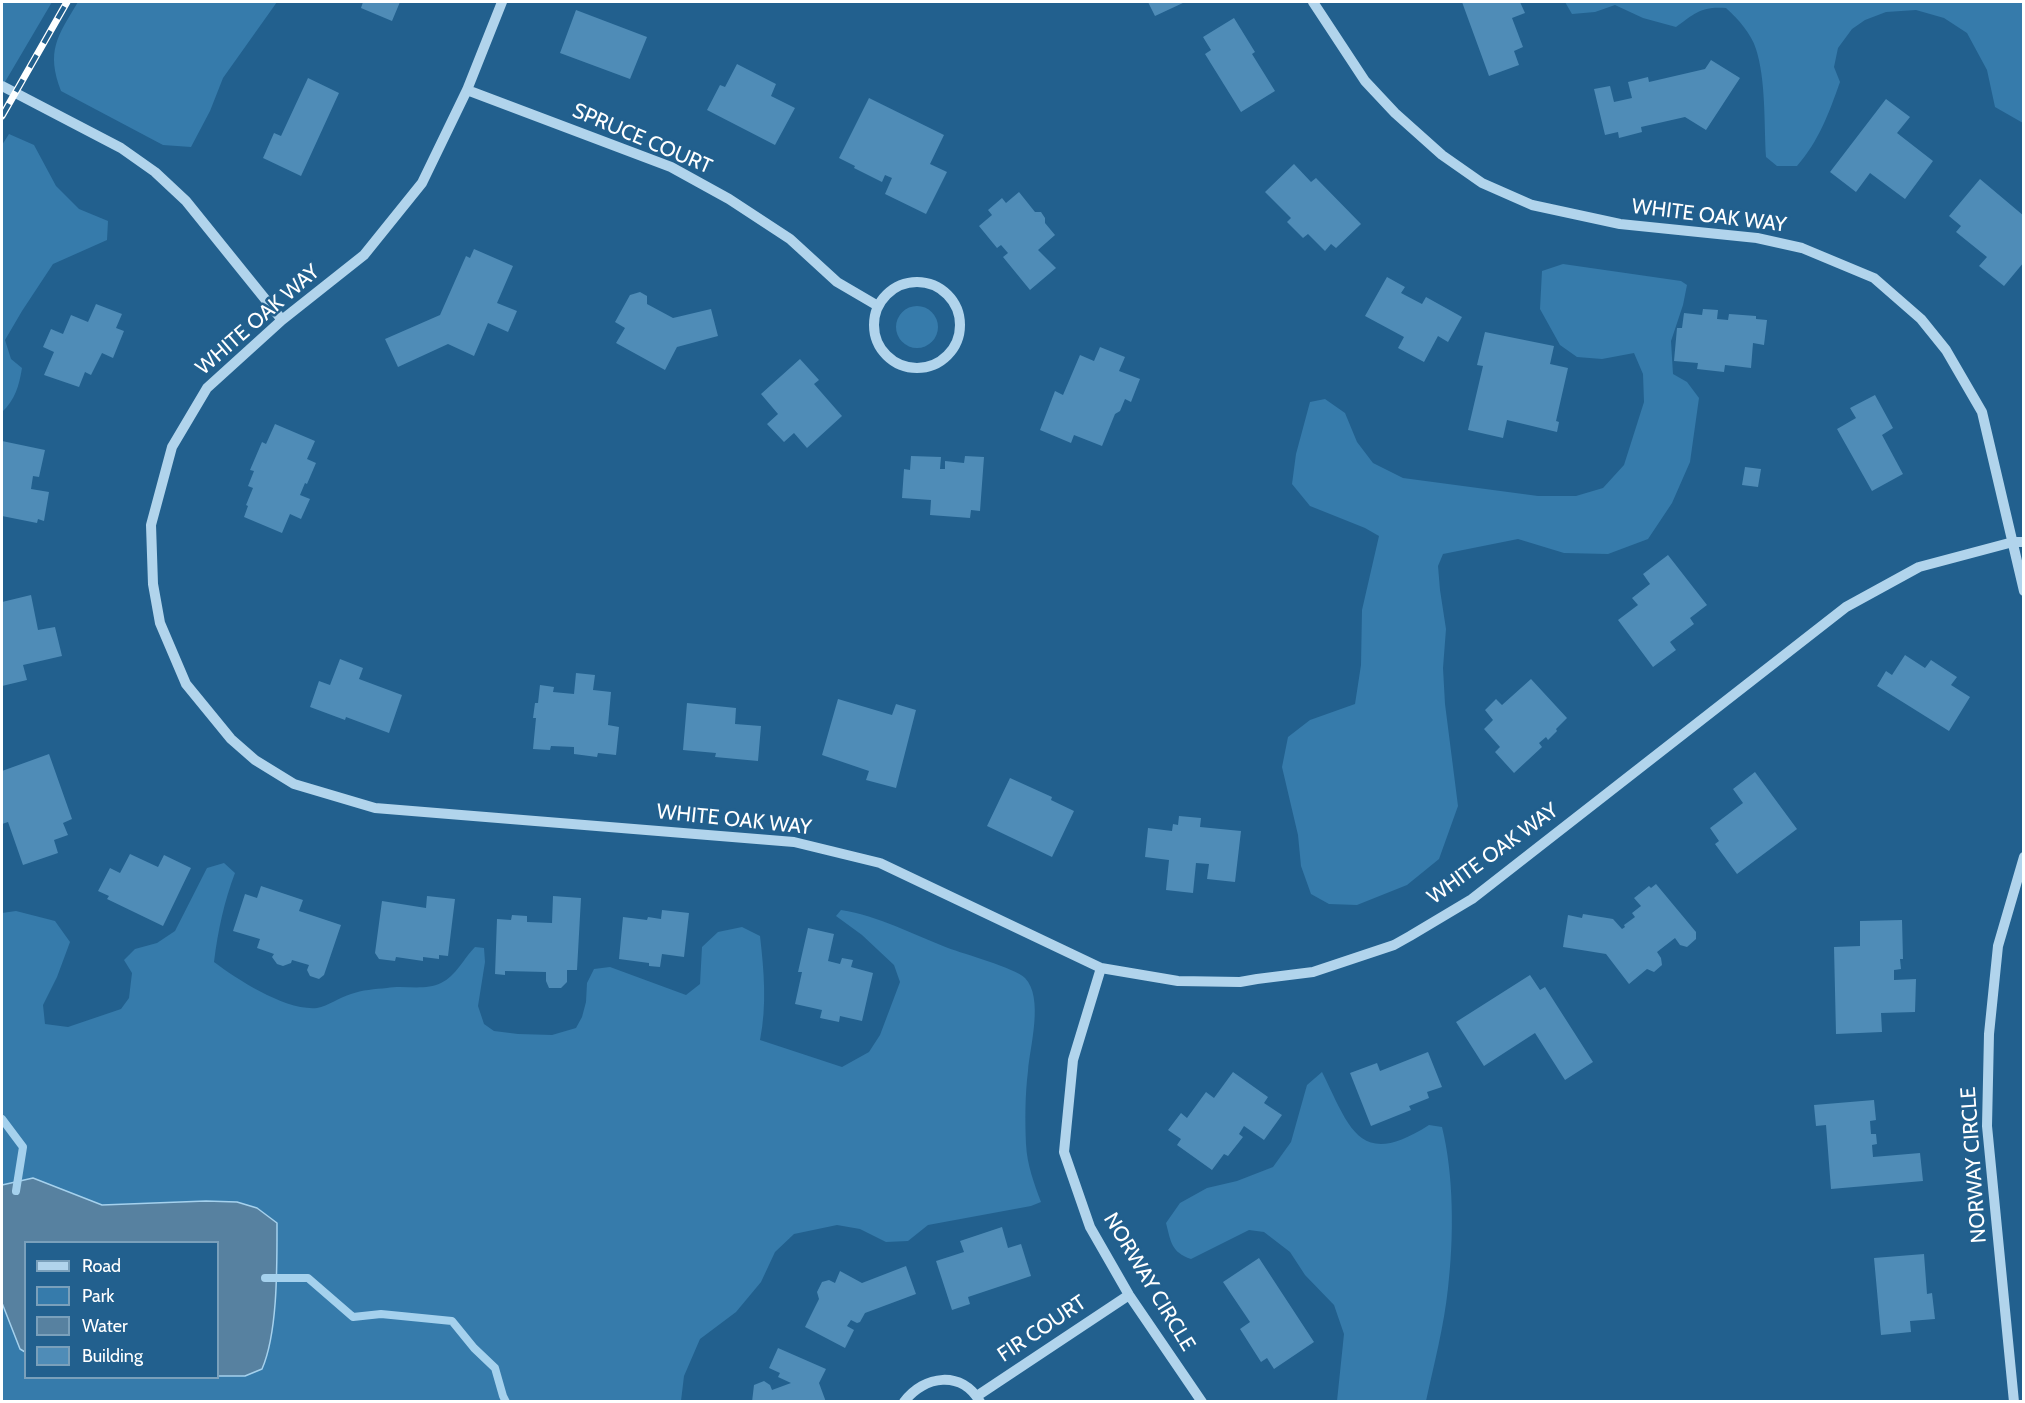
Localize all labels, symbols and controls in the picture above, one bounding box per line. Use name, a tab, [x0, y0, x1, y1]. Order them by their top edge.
street label: SPRUCE COURT	[568, 98, 716, 180]
street label: WHITE OAK WAY	[1630, 194, 1788, 238]
street label: WHITE OAK WAY	[191, 259, 325, 381]
street label: WHITE OAK WAY	[1423, 798, 1563, 910]
street label: WHITE OAK WAY	[655, 799, 813, 841]
street label: NORWAY CIRCLE	[1956, 1086, 1992, 1244]
street label: NORWAY CIRCLE	[1098, 1208, 1200, 1356]
legend	[24, 1241, 219, 1379]
text: Road	[82, 1255, 121, 1277]
text: Park	[82, 1285, 114, 1307]
street label: FIR COURT	[993, 1290, 1091, 1368]
text: Water	[82, 1315, 128, 1337]
text: Building	[82, 1345, 143, 1367]

